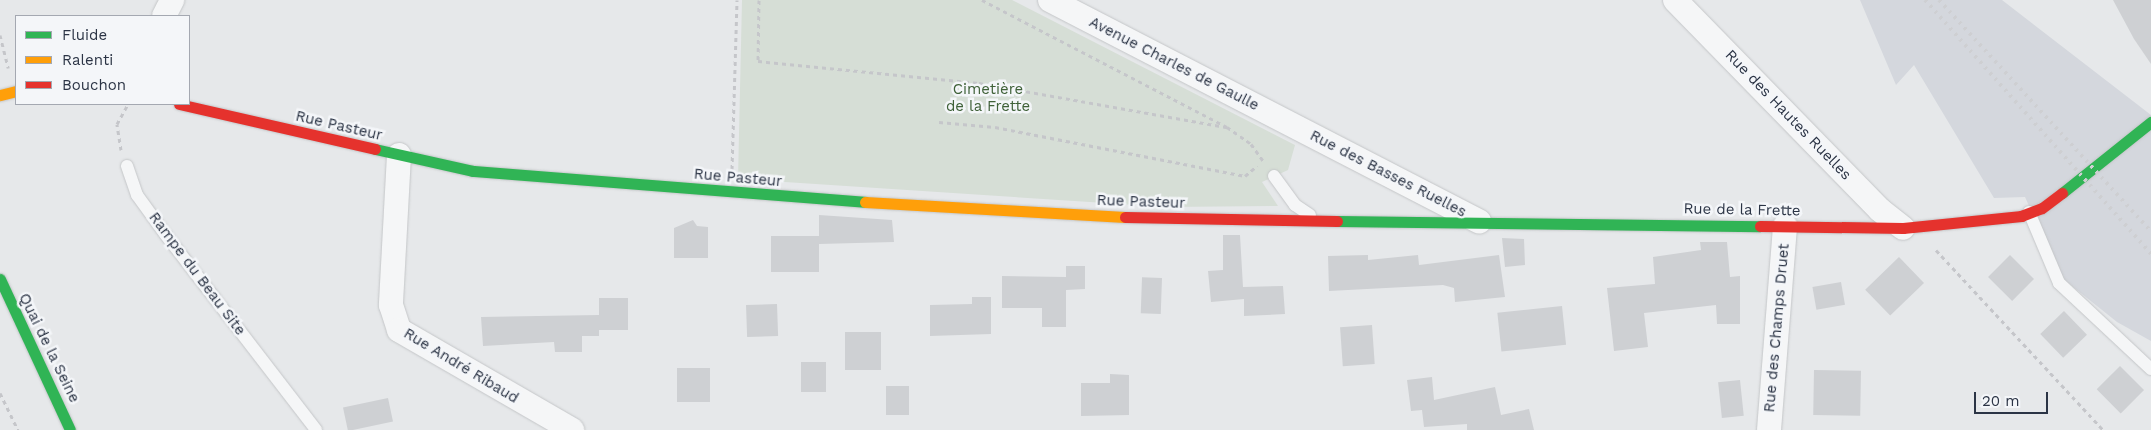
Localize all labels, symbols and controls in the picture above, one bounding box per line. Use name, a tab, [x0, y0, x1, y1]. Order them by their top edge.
street label: Avenue Charles de Gaulle	[1086, 13, 1262, 115]
legend	[15, 15, 190, 105]
text: Fluide	[62, 26, 107, 44]
street label: Rue des Hautes Ruelles	[1721, 46, 1855, 184]
text: Ralenti	[62, 51, 113, 69]
text: Bouchon	[62, 76, 126, 94]
park label: Cimetière de la Frette	[946, 80, 1030, 115]
street label: Rue Pasteur	[294, 107, 384, 145]
street label: Rue des Basses Ruelles	[1307, 127, 1469, 221]
street label: Rue Pasteur	[693, 165, 783, 191]
street label: Rue Pasteur	[1096, 191, 1186, 213]
street label: Rue de la Frette	[1683, 200, 1801, 220]
street label: Rampe du Beau Site	[145, 209, 249, 339]
street label: Rue des Champs Druet	[1761, 243, 1793, 413]
street label: Quai de la Seine	[15, 290, 83, 406]
street label: Rue André Ribaud	[400, 324, 522, 408]
scale bar	[1976, 382, 2050, 414]
text: 20 m	[1982, 392, 2020, 410]

